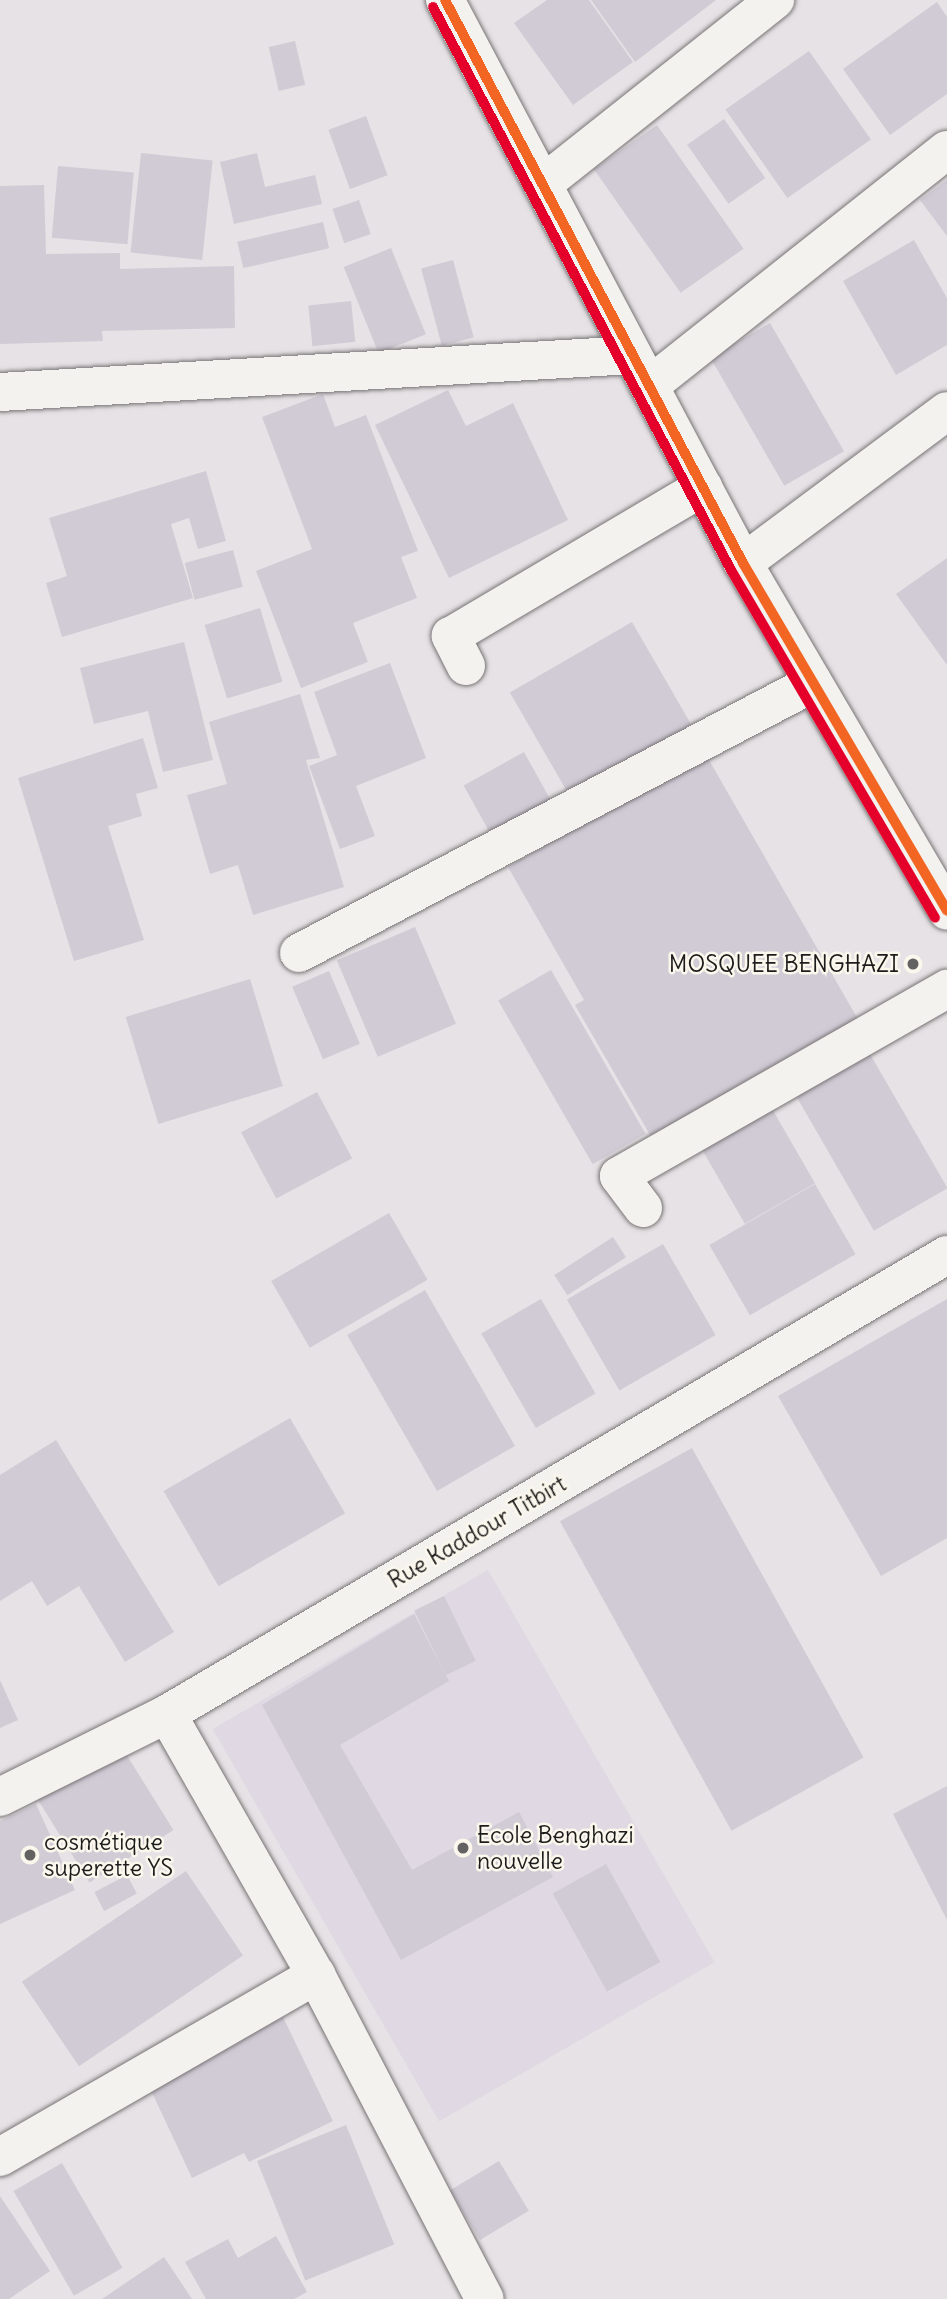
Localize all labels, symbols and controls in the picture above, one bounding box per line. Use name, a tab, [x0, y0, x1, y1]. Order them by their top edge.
place label: MOSQUEE BENGHAZI	[669, 950, 899, 978]
marker: MOSQUEE BENGHAZI	[905, 956, 921, 972]
street label: Rue Kaddour Titbirt	[383, 1470, 571, 1594]
place label: Ecole Benghazi nouvelle	[477, 1821, 634, 1875]
place label: cosmétique superette YS	[44, 1828, 173, 1882]
marker: Ecole Benghazi nouvelle	[455, 1840, 471, 1856]
marker: cosmétique superette YS	[22, 1847, 38, 1863]

